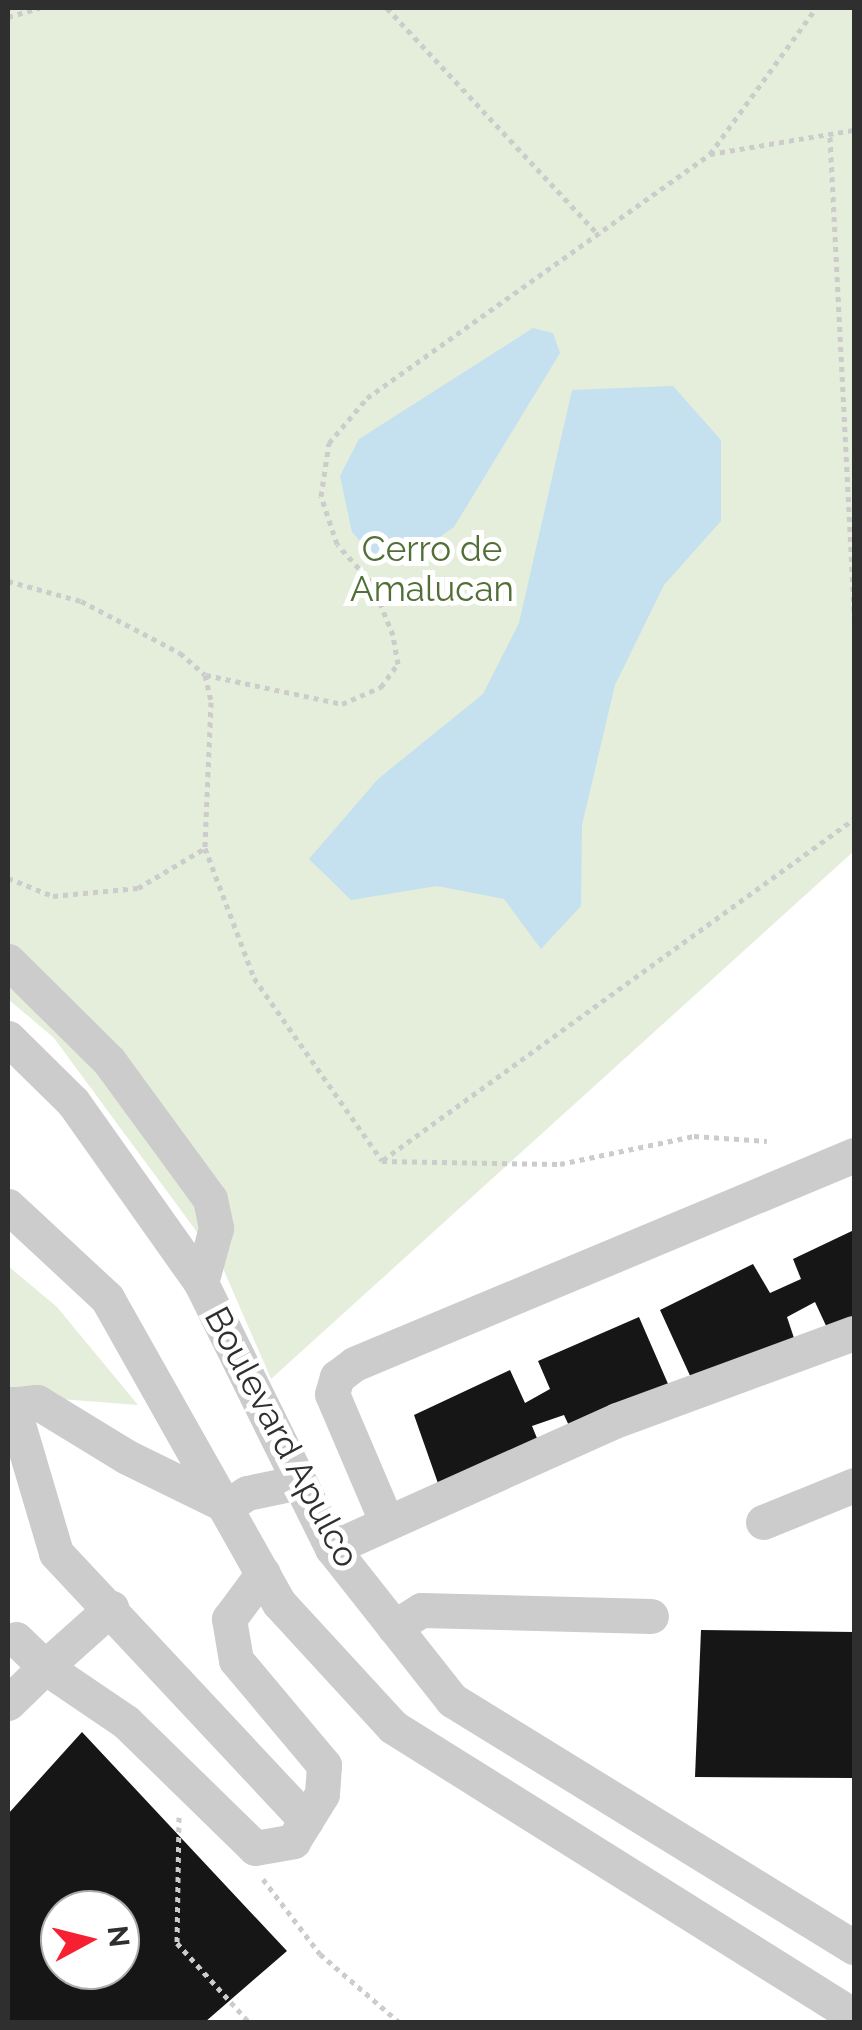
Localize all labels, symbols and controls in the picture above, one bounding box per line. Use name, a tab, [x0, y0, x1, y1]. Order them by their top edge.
park label: Cerro de Amalucan	[350, 528, 514, 610]
street label: Boulevard Apulco	[195, 1299, 369, 1575]
north arrow	[40, 1890, 140, 1990]
text: N	[101, 1924, 136, 1949]

